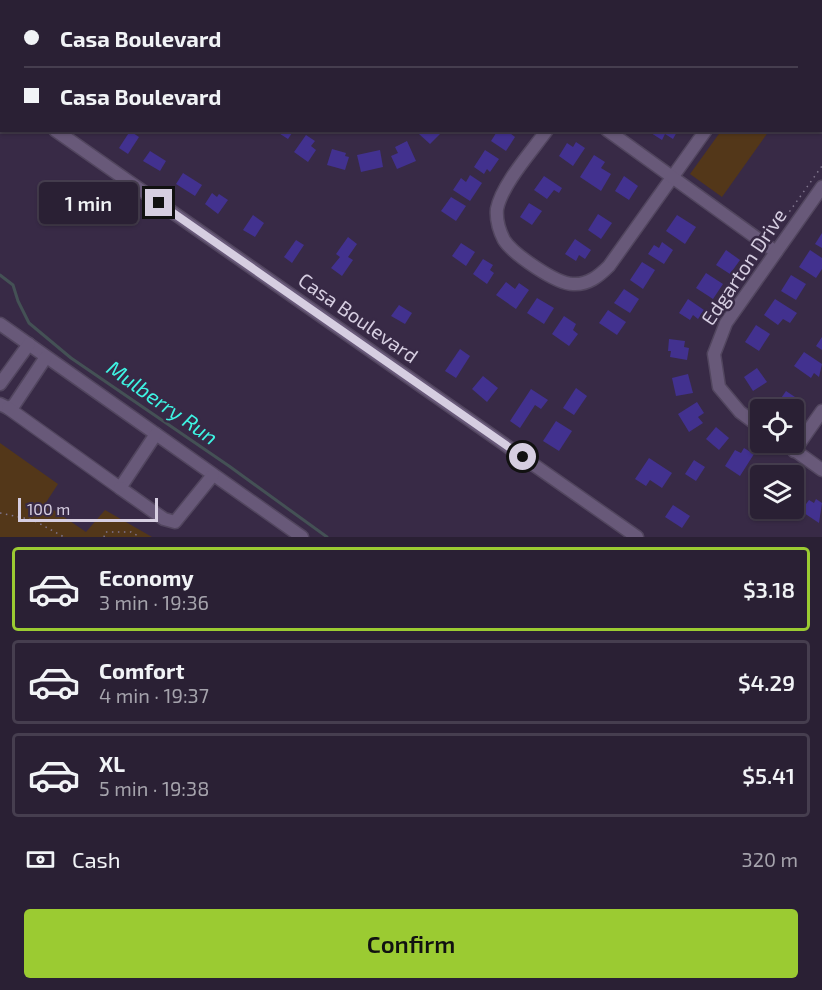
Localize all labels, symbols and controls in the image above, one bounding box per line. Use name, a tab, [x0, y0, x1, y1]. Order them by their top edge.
text: Casa Boulevard	[60, 25, 221, 51]
text: Casa Boulevard	[60, 83, 221, 109]
callout: 1 min	[39, 182, 138, 224]
route end	[145, 189, 172, 216]
text: 1 min	[65, 191, 112, 215]
street label: Edgarton Drive	[695, 204, 791, 329]
street label: Casa Boulevard	[294, 267, 423, 367]
water label: Mulberry Run	[102, 354, 223, 450]
map controls	[750, 399, 804, 519]
button: locate	[750, 399, 804, 453]
route start	[509, 443, 536, 470]
button: layers	[750, 465, 804, 519]
scale bar	[18, 495, 158, 522]
text: 100 m	[27, 499, 70, 518]
icon: car	[27, 562, 81, 616]
text: Economy	[99, 564, 194, 590]
text: $3.18	[743, 576, 795, 602]
text: 3 min · 19:36	[99, 590, 209, 614]
icon: car	[27, 655, 81, 709]
text: Comfort	[99, 657, 184, 683]
text: $4.29	[738, 669, 795, 695]
text: 4 min · 19:37	[99, 683, 209, 707]
icon: car	[27, 748, 81, 802]
text: XL	[99, 750, 125, 776]
text: $5.41	[742, 762, 795, 788]
text: 5 min · 19:38	[99, 776, 209, 800]
icon: cash	[24, 843, 57, 876]
text: Cash	[72, 846, 121, 872]
text: 320 m	[742, 847, 798, 871]
button: Confirm	[24, 909, 798, 978]

